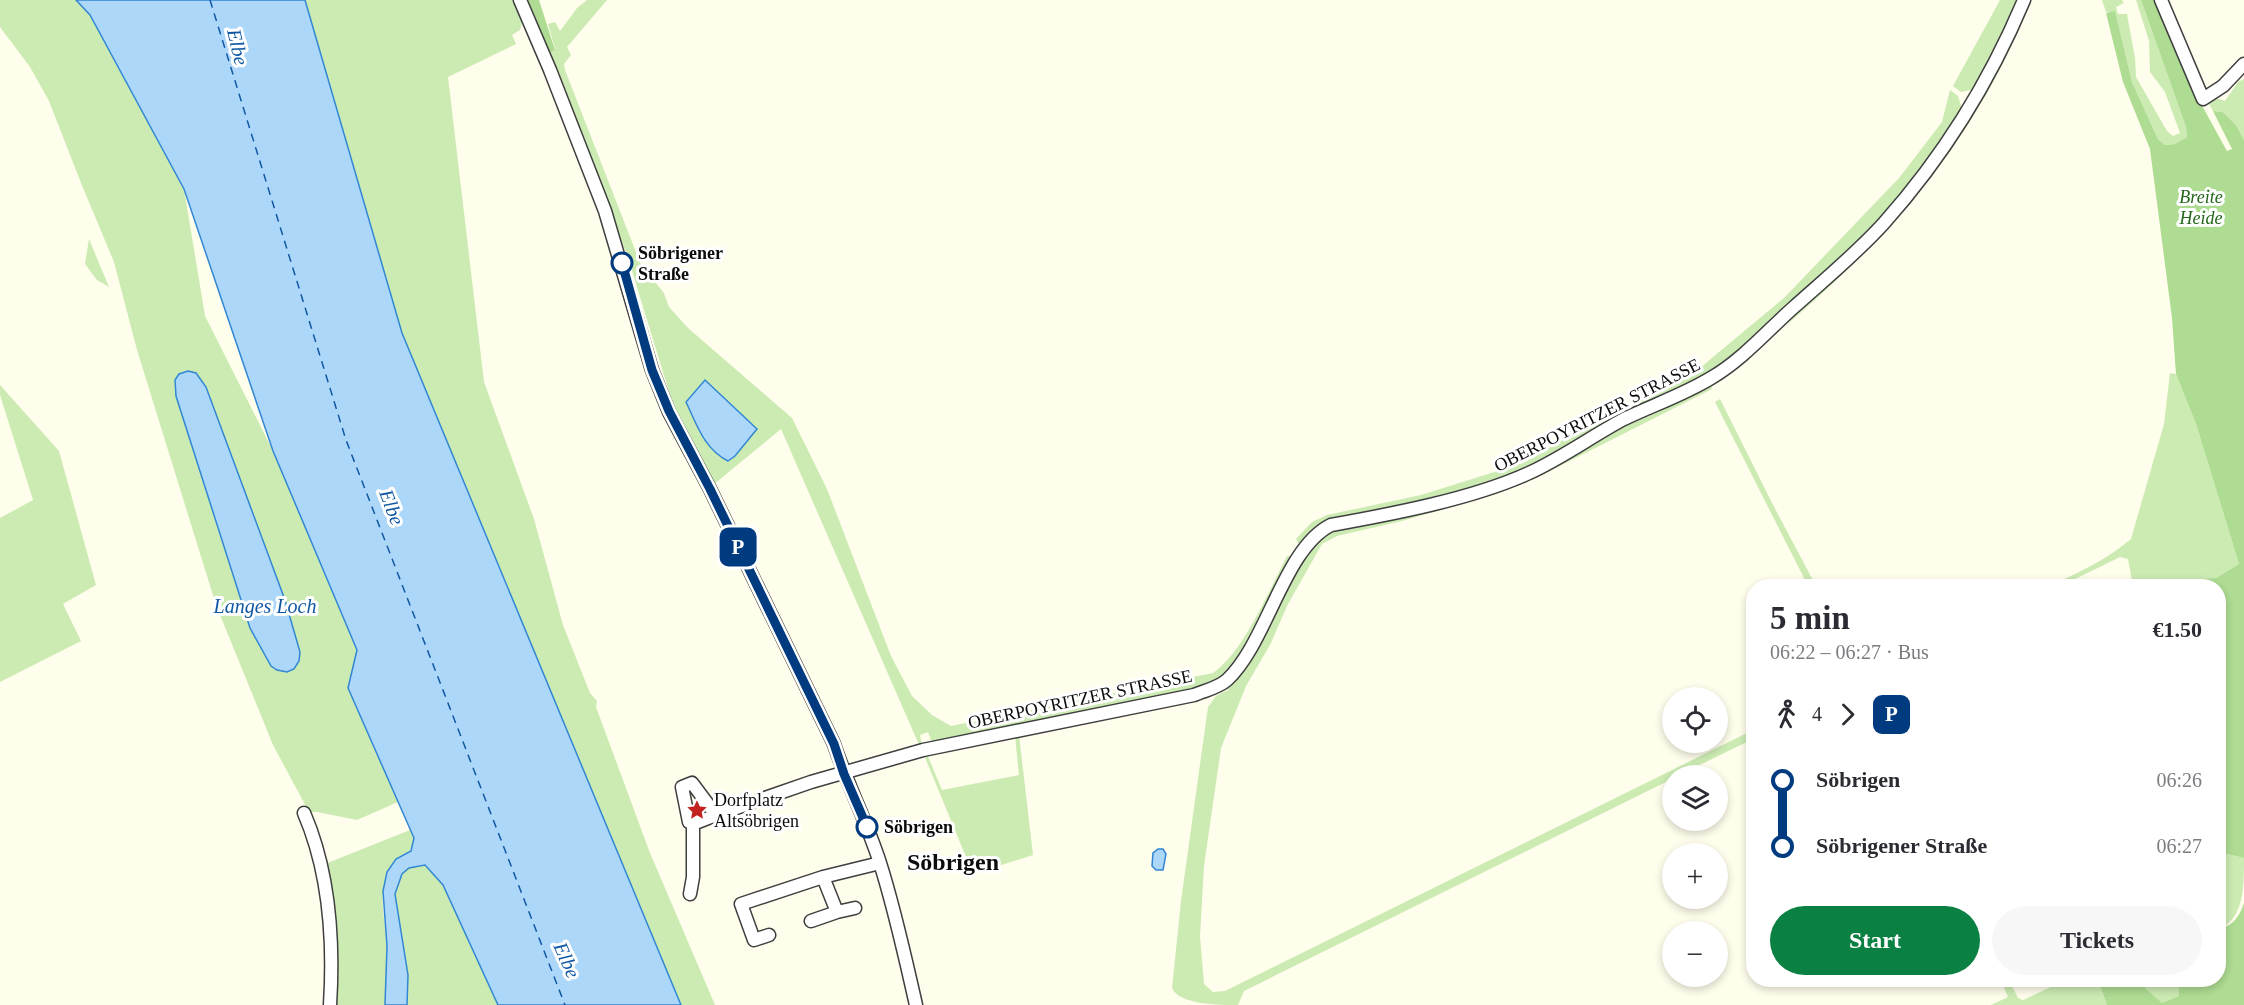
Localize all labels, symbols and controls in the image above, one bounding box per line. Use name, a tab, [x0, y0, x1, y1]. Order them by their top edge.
water label: Elbe	[223, 26, 253, 67]
park label: Breite Heide	[2179, 187, 2223, 228]
place label: Söbrigener Straße	[638, 243, 723, 284]
marker: Söbrigener Straße	[611, 252, 633, 274]
street label: OBERPOYRITZER STRASSE	[1491, 354, 1703, 476]
water label: Elbe	[375, 485, 409, 528]
line badge: P	[718, 528, 758, 566]
text: P	[732, 535, 744, 559]
water label: Langes Loch	[213, 595, 316, 618]
text: 5 min	[1770, 600, 1850, 636]
text: €1.50	[2153, 617, 2202, 642]
text: 06:22 – 06:27 · Bus	[1770, 641, 1929, 663]
street label: OBERPOYRITZER STRASSE	[966, 665, 1194, 733]
map controls	[1662, 687, 1728, 987]
button: locate	[1662, 687, 1728, 753]
icon: walk	[1770, 698, 1803, 731]
icon: forward	[1831, 698, 1864, 731]
text: P	[1885, 702, 1898, 726]
text: 4	[1812, 703, 1822, 725]
button: layers	[1662, 765, 1728, 831]
text: Söbrigen	[1816, 767, 1900, 792]
text: 06:26	[2156, 769, 2202, 791]
place label: Dorfplatz Altsöbrigen	[714, 790, 799, 831]
place icon: Dorfplatz Altsöbrigen	[685, 798, 709, 822]
marker: Söbrigen	[856, 816, 878, 838]
place label: Söbrigen	[884, 817, 953, 837]
text: Söbrigener Straße	[1816, 833, 1987, 858]
text: 06:27	[2156, 835, 2202, 857]
button: +	[1662, 843, 1728, 909]
district label: Söbrigen	[907, 849, 999, 875]
button: Start	[1770, 906, 1980, 975]
button: Tickets	[1992, 906, 2202, 975]
button: −	[1662, 921, 1728, 987]
water label: Elbe	[549, 938, 585, 981]

